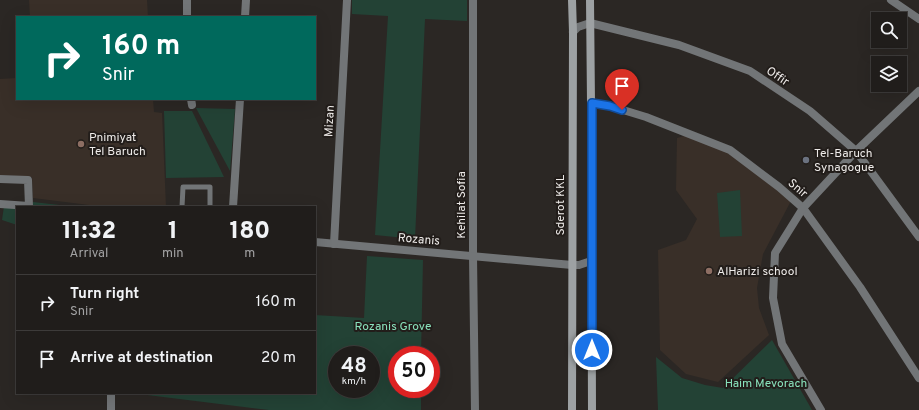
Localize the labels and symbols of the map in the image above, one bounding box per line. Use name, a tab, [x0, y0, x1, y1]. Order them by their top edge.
street label: Offir	[763, 63, 792, 91]
pin	[605, 69, 639, 110]
street label: Mizan	[321, 105, 339, 137]
place label: Pnimiyat Tel Baruch	[89, 130, 146, 160]
marker: Pnimiyat Tel Baruch	[76, 139, 86, 149]
place label: Tel-Baruch Synagogue	[814, 146, 874, 176]
marker: Tel-Baruch Synagogue	[801, 155, 811, 165]
street label: Kehilat Sofia	[454, 171, 470, 239]
street label: Sderot KKL	[553, 174, 569, 236]
street label: Snir	[784, 176, 811, 202]
street label: Rozanis	[397, 230, 441, 250]
place label: AlHarizi school	[717, 264, 798, 280]
marker: AlHarizi school	[704, 266, 714, 276]
park label: Rozanis Grove	[355, 319, 431, 335]
position arrow	[571, 329, 613, 371]
speed limit sign: 50	[388, 346, 440, 398]
park label: Haim Mevorach	[725, 376, 807, 392]

